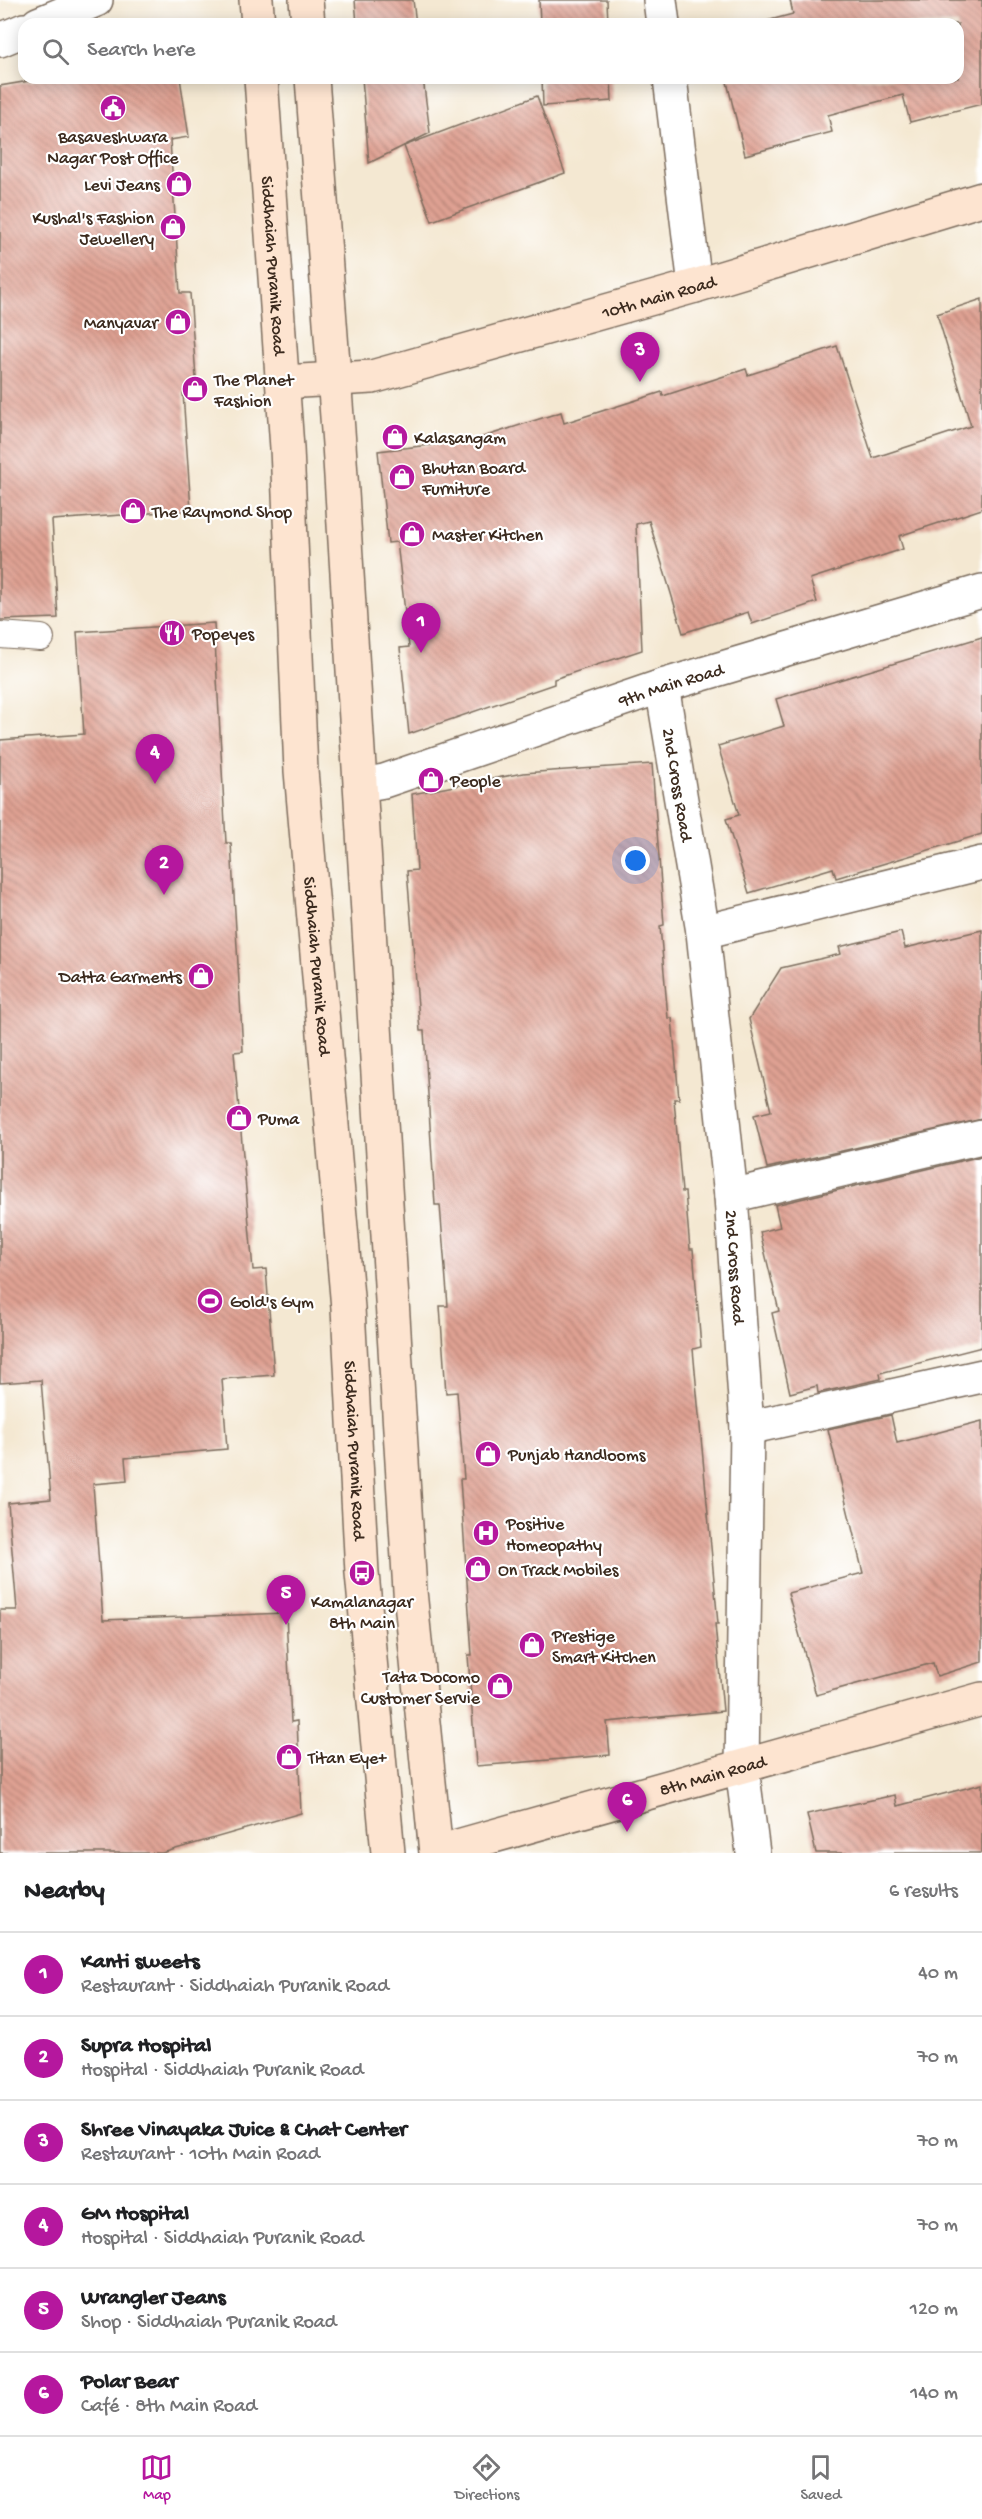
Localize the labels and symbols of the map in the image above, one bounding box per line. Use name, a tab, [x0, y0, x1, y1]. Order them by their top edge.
public building icon: Basaveshwara Nagar Post Office	[98, 93, 128, 123]
place label: Basaveshwara Nagar Post Office	[47, 128, 179, 170]
shop icon: Levi Jeans	[164, 169, 194, 199]
street label: Siddhaiah Puranik Road	[255, 175, 289, 358]
place label: Levi Jeans	[84, 176, 161, 197]
place label: Kushal's Fashion Jewellery	[33, 209, 154, 251]
shop icon: Kushal's Fashion Jewellery	[158, 212, 188, 242]
street label: 10th Main Road	[599, 272, 720, 325]
shop icon: Manyavar	[163, 307, 193, 337]
place label: Manyavar	[84, 314, 160, 335]
pin: 3	[620, 332, 660, 382]
place label: The Planet Fashion	[213, 371, 295, 413]
shop icon: The Planet Fashion	[180, 374, 210, 404]
shop icon: Kalasangam	[380, 422, 410, 452]
place label: Kalasangam	[414, 429, 506, 450]
place label: Bhutan Board Furniture	[421, 459, 526, 501]
shop icon: Bhutan Board Furniture	[387, 462, 417, 492]
shop icon: The Raymond Shop	[118, 496, 148, 526]
place label: The Raymond Shop	[151, 503, 292, 524]
shop icon: Master Kitchen	[397, 519, 427, 549]
place label: Master Kitchen	[432, 526, 544, 547]
pin: 1	[402, 604, 440, 653]
restaurant icon: Popeyes	[157, 618, 187, 648]
place label: Popeyes	[191, 625, 256, 646]
street label: 9th Main Road	[615, 660, 728, 713]
street label: 2nd Cross Road	[656, 727, 696, 845]
pin: 4	[136, 734, 174, 784]
shop icon: People	[416, 765, 446, 795]
place label: People	[449, 772, 501, 793]
pin: 2	[144, 846, 184, 895]
your location	[621, 846, 650, 875]
street label: Siddhaiah Puranik Road	[297, 876, 334, 1058]
shop icon: Datta Garments	[186, 961, 216, 991]
place label: Datta Garments	[58, 968, 183, 989]
shop icon: Puma	[224, 1103, 254, 1133]
place label: Puma	[257, 1110, 300, 1131]
street label: 2nd Cross Road	[719, 1209, 748, 1326]
sports icon: Gold's Gym	[195, 1286, 225, 1316]
place label: Gold's Gym	[230, 1293, 314, 1314]
street label: Siddhaiah Puranik Road	[338, 1360, 368, 1542]
shop icon: Punjab Handlooms	[473, 1439, 503, 1469]
place label: Punjab Handlooms	[507, 1446, 647, 1467]
place label: Positive Homeopathy	[505, 1515, 602, 1557]
hospital icon: Positive Homeopathy	[471, 1518, 501, 1548]
shop icon: On Track Mobiles	[463, 1554, 493, 1584]
bus stop icon: Kamalanagar 8th Main	[347, 1558, 377, 1588]
place label: On Track Mobiles	[498, 1561, 620, 1582]
pin: 5	[266, 1576, 306, 1625]
place label: Kamalanagar 8th Main	[311, 1593, 415, 1635]
place label: Prestige Smart Kitchen	[551, 1627, 656, 1669]
shop icon: Prestige Smart Kitchen	[517, 1630, 547, 1660]
place label: Tata Docomo Customer Servie	[361, 1668, 481, 1710]
shop icon: Tata Docomo Customer Servie	[485, 1671, 515, 1701]
shop icon: Titan Eye+	[274, 1742, 304, 1772]
place label: Titan Eye+	[307, 1749, 387, 1770]
street label: 8th Main Road	[658, 1752, 770, 1802]
pin: 6	[608, 1782, 646, 1832]

